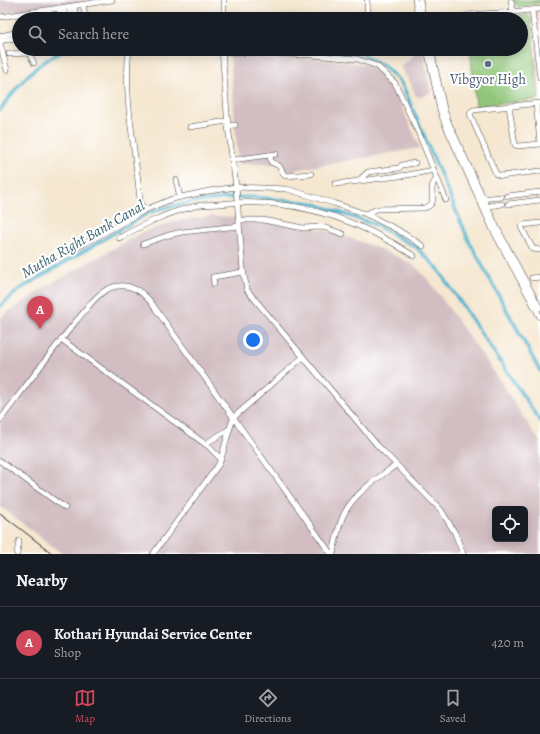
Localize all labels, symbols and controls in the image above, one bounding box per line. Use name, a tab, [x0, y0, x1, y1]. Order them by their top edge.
search box	[12, 12, 528, 56]
icon: search	[26, 23, 48, 45]
text: Search here	[58, 24, 129, 44]
marker: Vibgyor High	[483, 59, 493, 69]
place label: Vibgyor High	[449, 70, 527, 89]
water label: Mutha Right Bank Canal	[18, 195, 149, 283]
pin: A	[27, 296, 53, 329]
your location	[243, 330, 263, 350]
map controls	[492, 506, 528, 542]
button: locate	[492, 506, 528, 542]
text: Nearby	[16, 569, 67, 592]
text: Kothari Hyundai Service Center	[54, 624, 252, 644]
text: A	[25, 634, 33, 651]
text: 420 m	[492, 634, 524, 651]
text: Shop	[54, 644, 81, 661]
tab: Map	[74, 687, 96, 726]
tab: Directions	[244, 687, 292, 726]
tab: Saved	[440, 687, 466, 726]

